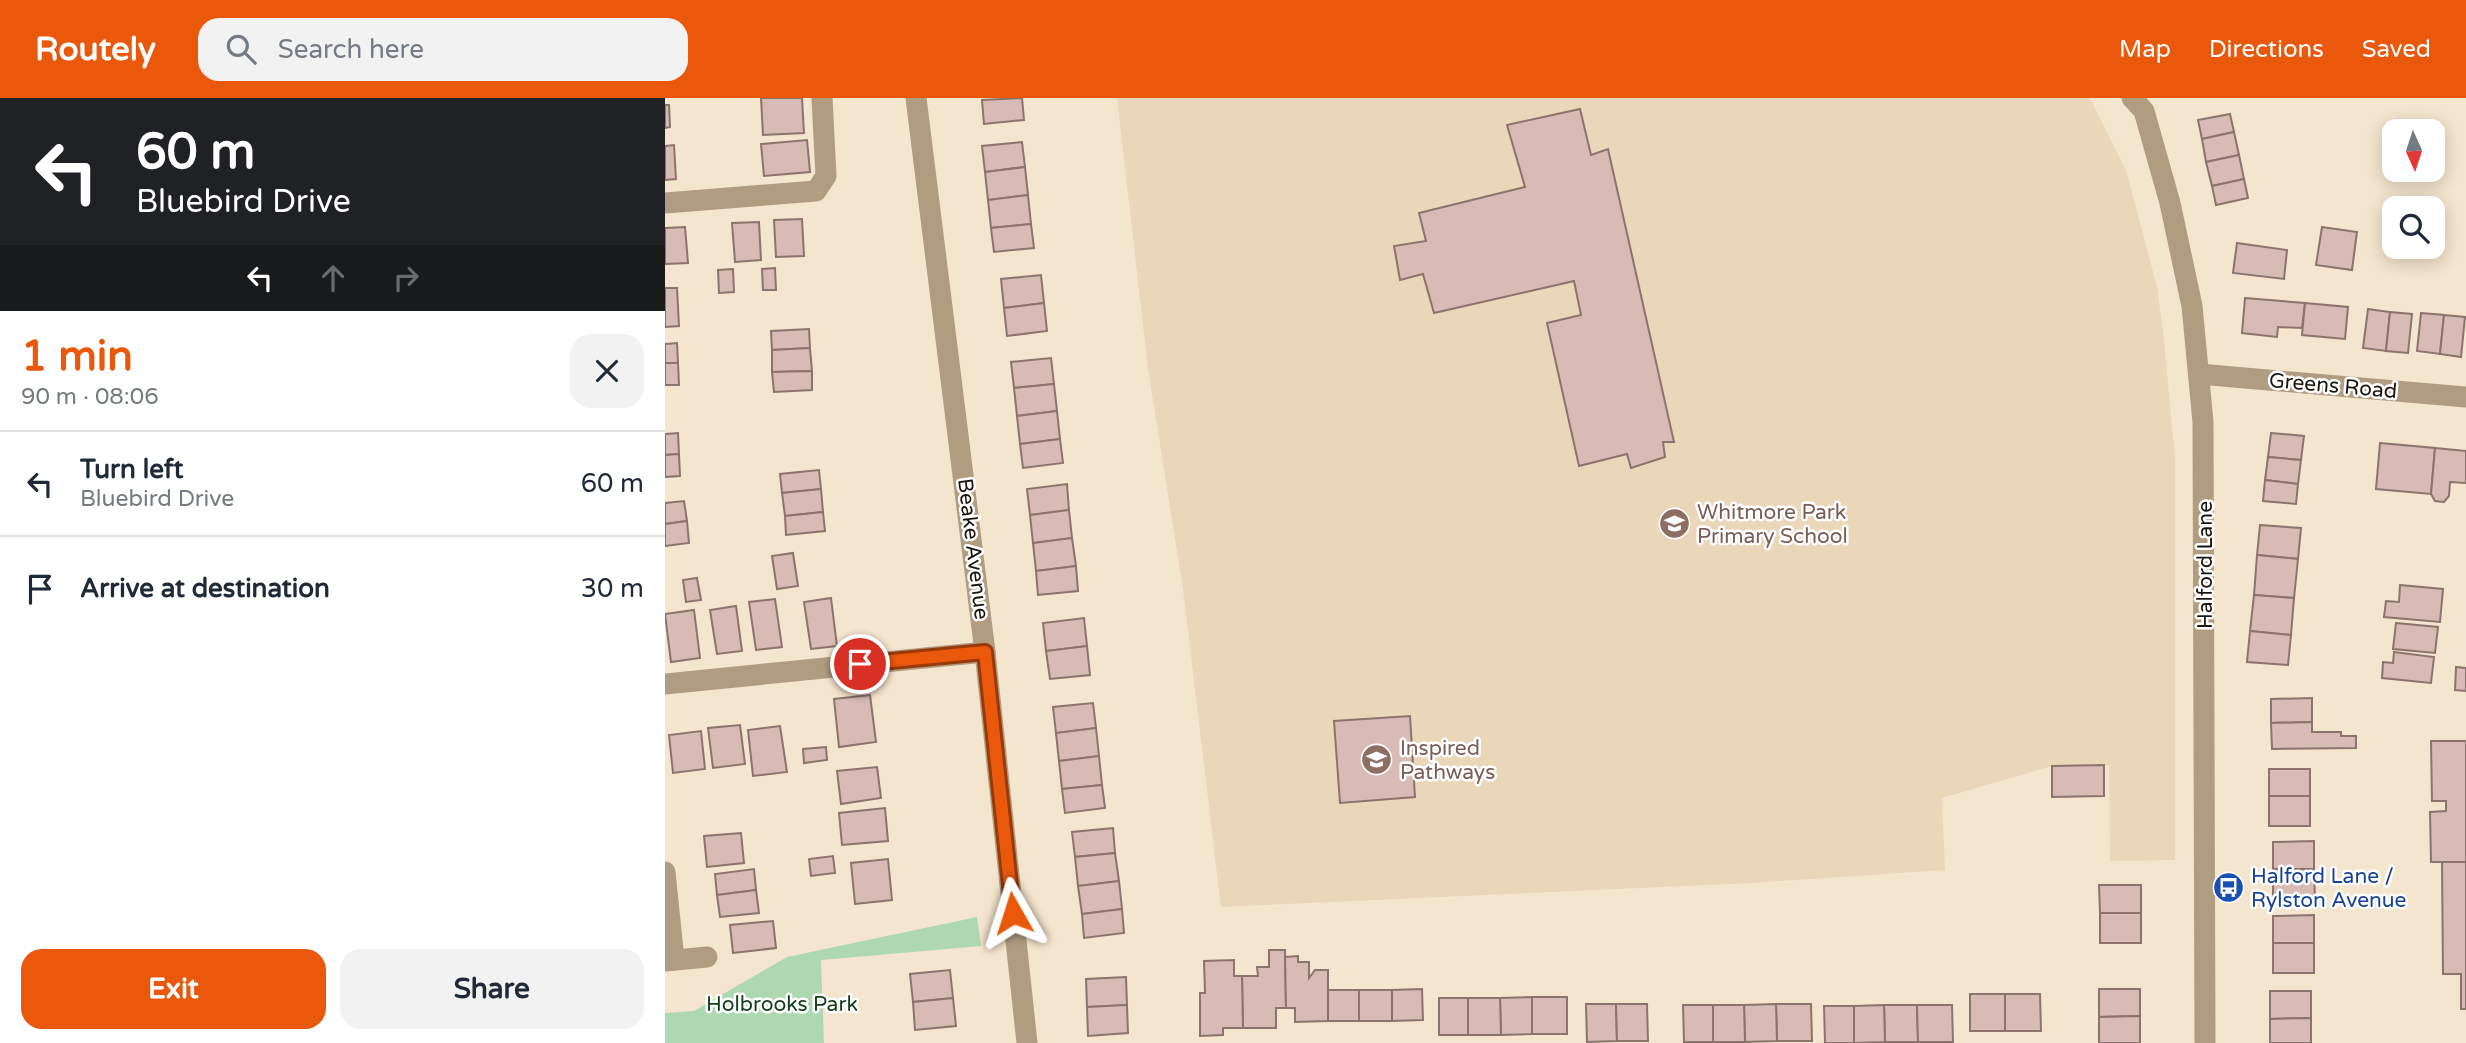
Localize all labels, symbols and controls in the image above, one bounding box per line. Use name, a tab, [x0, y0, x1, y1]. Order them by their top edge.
search box	[198, 18, 688, 81]
text: Routely	[35, 30, 156, 69]
icon: search	[222, 30, 260, 68]
text: Search here	[278, 34, 424, 65]
text: Map	[2119, 35, 2171, 64]
text: Directions	[2209, 35, 2324, 64]
text: Saved	[2362, 35, 2431, 64]
north arrow	[2382, 119, 2445, 182]
map controls	[2382, 119, 2445, 259]
text: 60 m	[136, 123, 255, 182]
icon: left	[21, 126, 112, 217]
text: Bluebird Drive	[136, 183, 351, 221]
button: search	[2382, 196, 2445, 259]
icon: left	[241, 259, 279, 297]
icon: ahead	[314, 259, 352, 297]
icon: right	[387, 259, 425, 297]
text: 1 min	[21, 331, 133, 382]
button: close	[570, 334, 644, 408]
street label: Greens Road	[2268, 368, 2398, 404]
text: 90 m · 08:06	[21, 383, 159, 411]
text: Turn left	[80, 454, 183, 485]
icon: left	[21, 465, 59, 503]
text: 60 m	[581, 468, 644, 499]
street label: Beake Avenue	[952, 477, 994, 621]
text: Bluebird Drive	[80, 485, 234, 513]
place label: Whitmore Park Primary School	[1697, 500, 1848, 549]
street label: Halford Lane	[2193, 501, 2218, 629]
school or university icon: Whitmore Park Primary School	[1657, 507, 1691, 541]
icon: arrive	[21, 570, 59, 608]
text: Arrive at destination	[80, 573, 330, 604]
text: 30 m	[581, 573, 644, 604]
pin	[830, 634, 890, 694]
icon: arrive	[841, 645, 879, 683]
place label: Inspired Pathways	[1400, 736, 1495, 785]
school or university icon: Inspired Pathways	[1360, 743, 1394, 777]
place label: Halford Lane / Rylston Avenue	[2251, 864, 2407, 913]
bus stop icon: Halford Lane / Rylston Avenue	[2211, 871, 2245, 905]
position arrow	[976, 876, 1050, 950]
button: Exit	[21, 949, 326, 1029]
button: Share	[340, 949, 644, 1029]
park label: Holbrooks Park	[706, 992, 858, 1017]

